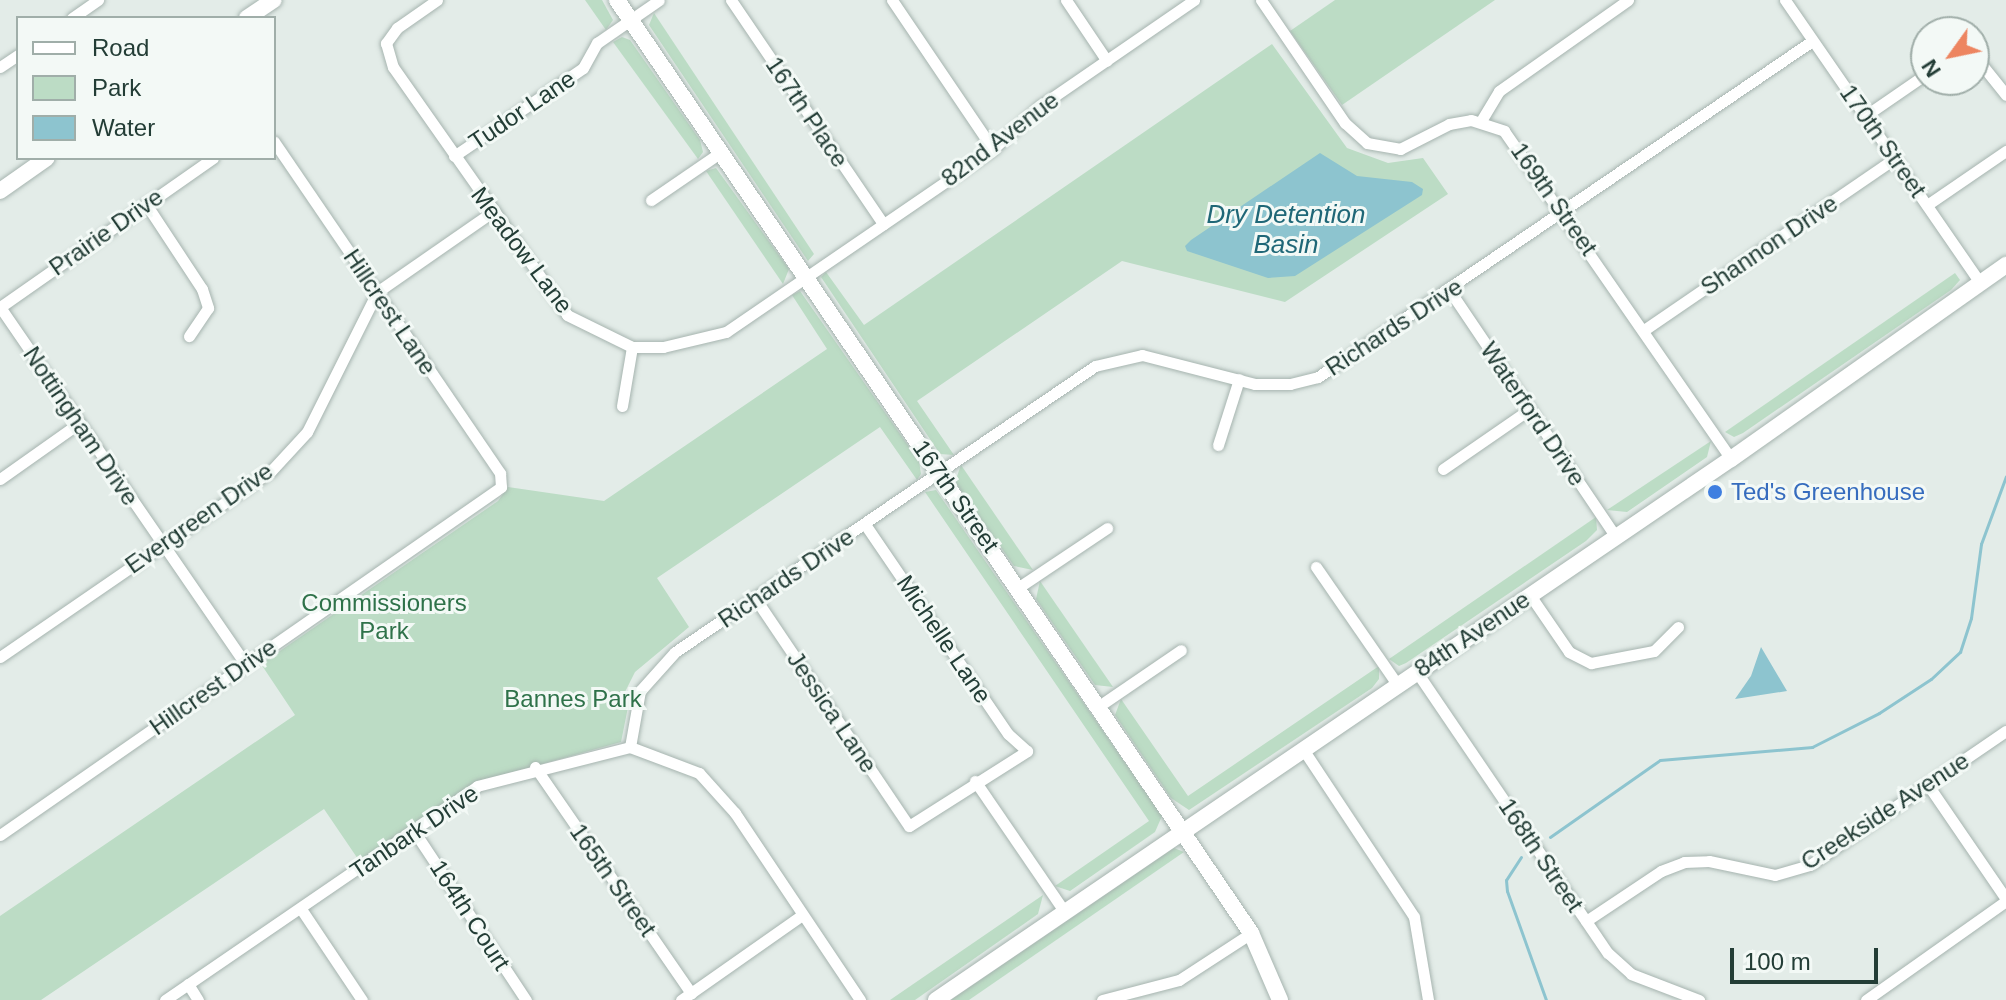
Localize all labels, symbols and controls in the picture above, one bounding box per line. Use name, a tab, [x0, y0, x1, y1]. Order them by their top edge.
legend	[16, 16, 276, 160]
north arrow	[1910, 16, 1990, 96]
text: Road	[92, 34, 149, 61]
street label: 167th Place	[760, 51, 854, 173]
text: N	[1916, 55, 1946, 82]
street label: Tudor Lane	[463, 64, 581, 156]
text: Park	[92, 74, 141, 101]
street label: 170th Street	[1834, 79, 1932, 203]
street label: 82nd Avenue	[935, 85, 1065, 193]
text: Water	[92, 114, 155, 141]
street label: 169th Street	[1505, 137, 1603, 261]
street label: Meadow Lane	[465, 181, 579, 319]
street label: Prairie Drive	[44, 182, 168, 282]
street label: Shannon Drive	[1695, 189, 1843, 301]
water label: Dry Detention Basin	[1207, 199, 1365, 260]
street label: Hillcrest Lane	[337, 244, 443, 380]
street label: Richards Drive	[1320, 272, 1468, 382]
street label: Waterford Drive	[1474, 337, 1592, 491]
street label: Nottingham Drive	[17, 341, 145, 511]
street label: 167th Street	[907, 434, 1005, 558]
street label: Evergreen Drive	[120, 456, 278, 580]
place label: Ted's Greenhouse	[1731, 478, 1925, 506]
marker: Ted's Greenhouse	[1706, 483, 1724, 501]
street label: Richards Drive	[713, 522, 859, 634]
street label: Michelle Lane	[891, 570, 997, 708]
street label: 84th Avenue	[1408, 584, 1536, 684]
park label: Commissioners Park	[301, 589, 467, 645]
street label: Hillcrest Drive	[144, 633, 282, 741]
street label: Jessica Lane	[781, 646, 883, 778]
park label: Bannes Park	[504, 685, 642, 713]
street label: Creekside Avenue	[1795, 746, 1975, 876]
street label: Tanbark Drive	[345, 779, 483, 885]
street label: 168th Street	[1493, 793, 1589, 917]
street label: 165th Street	[564, 818, 662, 942]
street label: 164th Court	[424, 855, 516, 975]
scale bar	[1734, 932, 1882, 982]
text: 100 m	[1744, 948, 1811, 975]

